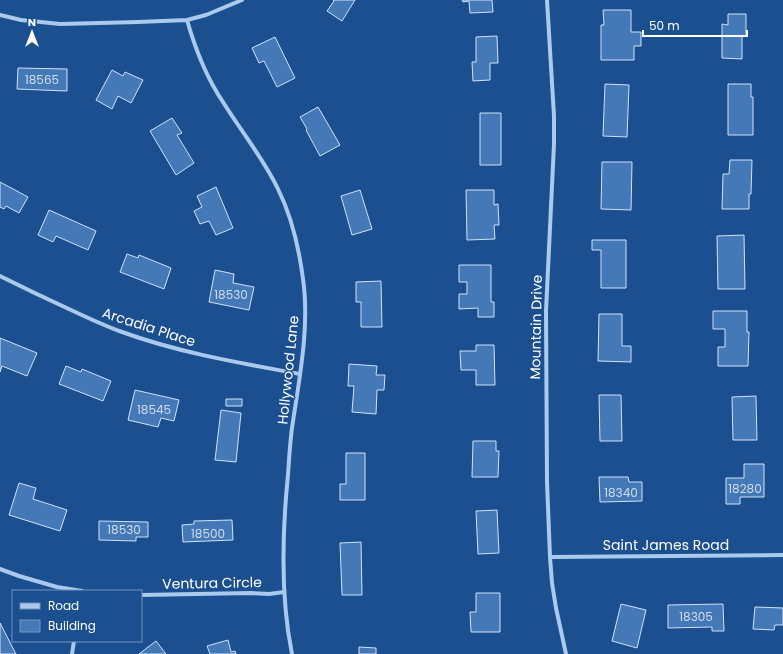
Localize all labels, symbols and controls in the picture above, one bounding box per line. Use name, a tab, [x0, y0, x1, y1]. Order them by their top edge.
north arrow	[12, 12, 52, 52]
scale bar	[643, 12, 747, 38]
text: N	[28, 14, 36, 30]
text: 50 m	[649, 17, 680, 34]
house number: 18565	[25, 71, 59, 88]
street label: Mountain Drive	[525, 274, 547, 380]
house number: 18530	[214, 286, 248, 303]
street label: Arcadia Place	[100, 303, 198, 352]
street label: Hollywood Lane	[272, 314, 304, 425]
house number: 18545	[137, 401, 171, 418]
house number: 18280	[728, 480, 762, 497]
house number: 18340	[604, 484, 638, 501]
house number: 18530	[107, 521, 141, 538]
house number: 18500	[191, 525, 225, 542]
street label: Saint James Road	[603, 535, 729, 555]
street label: Ventura Circle	[162, 572, 262, 594]
legend	[12, 590, 142, 642]
text: Road	[48, 597, 79, 614]
house number: 18305	[679, 608, 713, 625]
text: Building	[48, 617, 96, 634]

